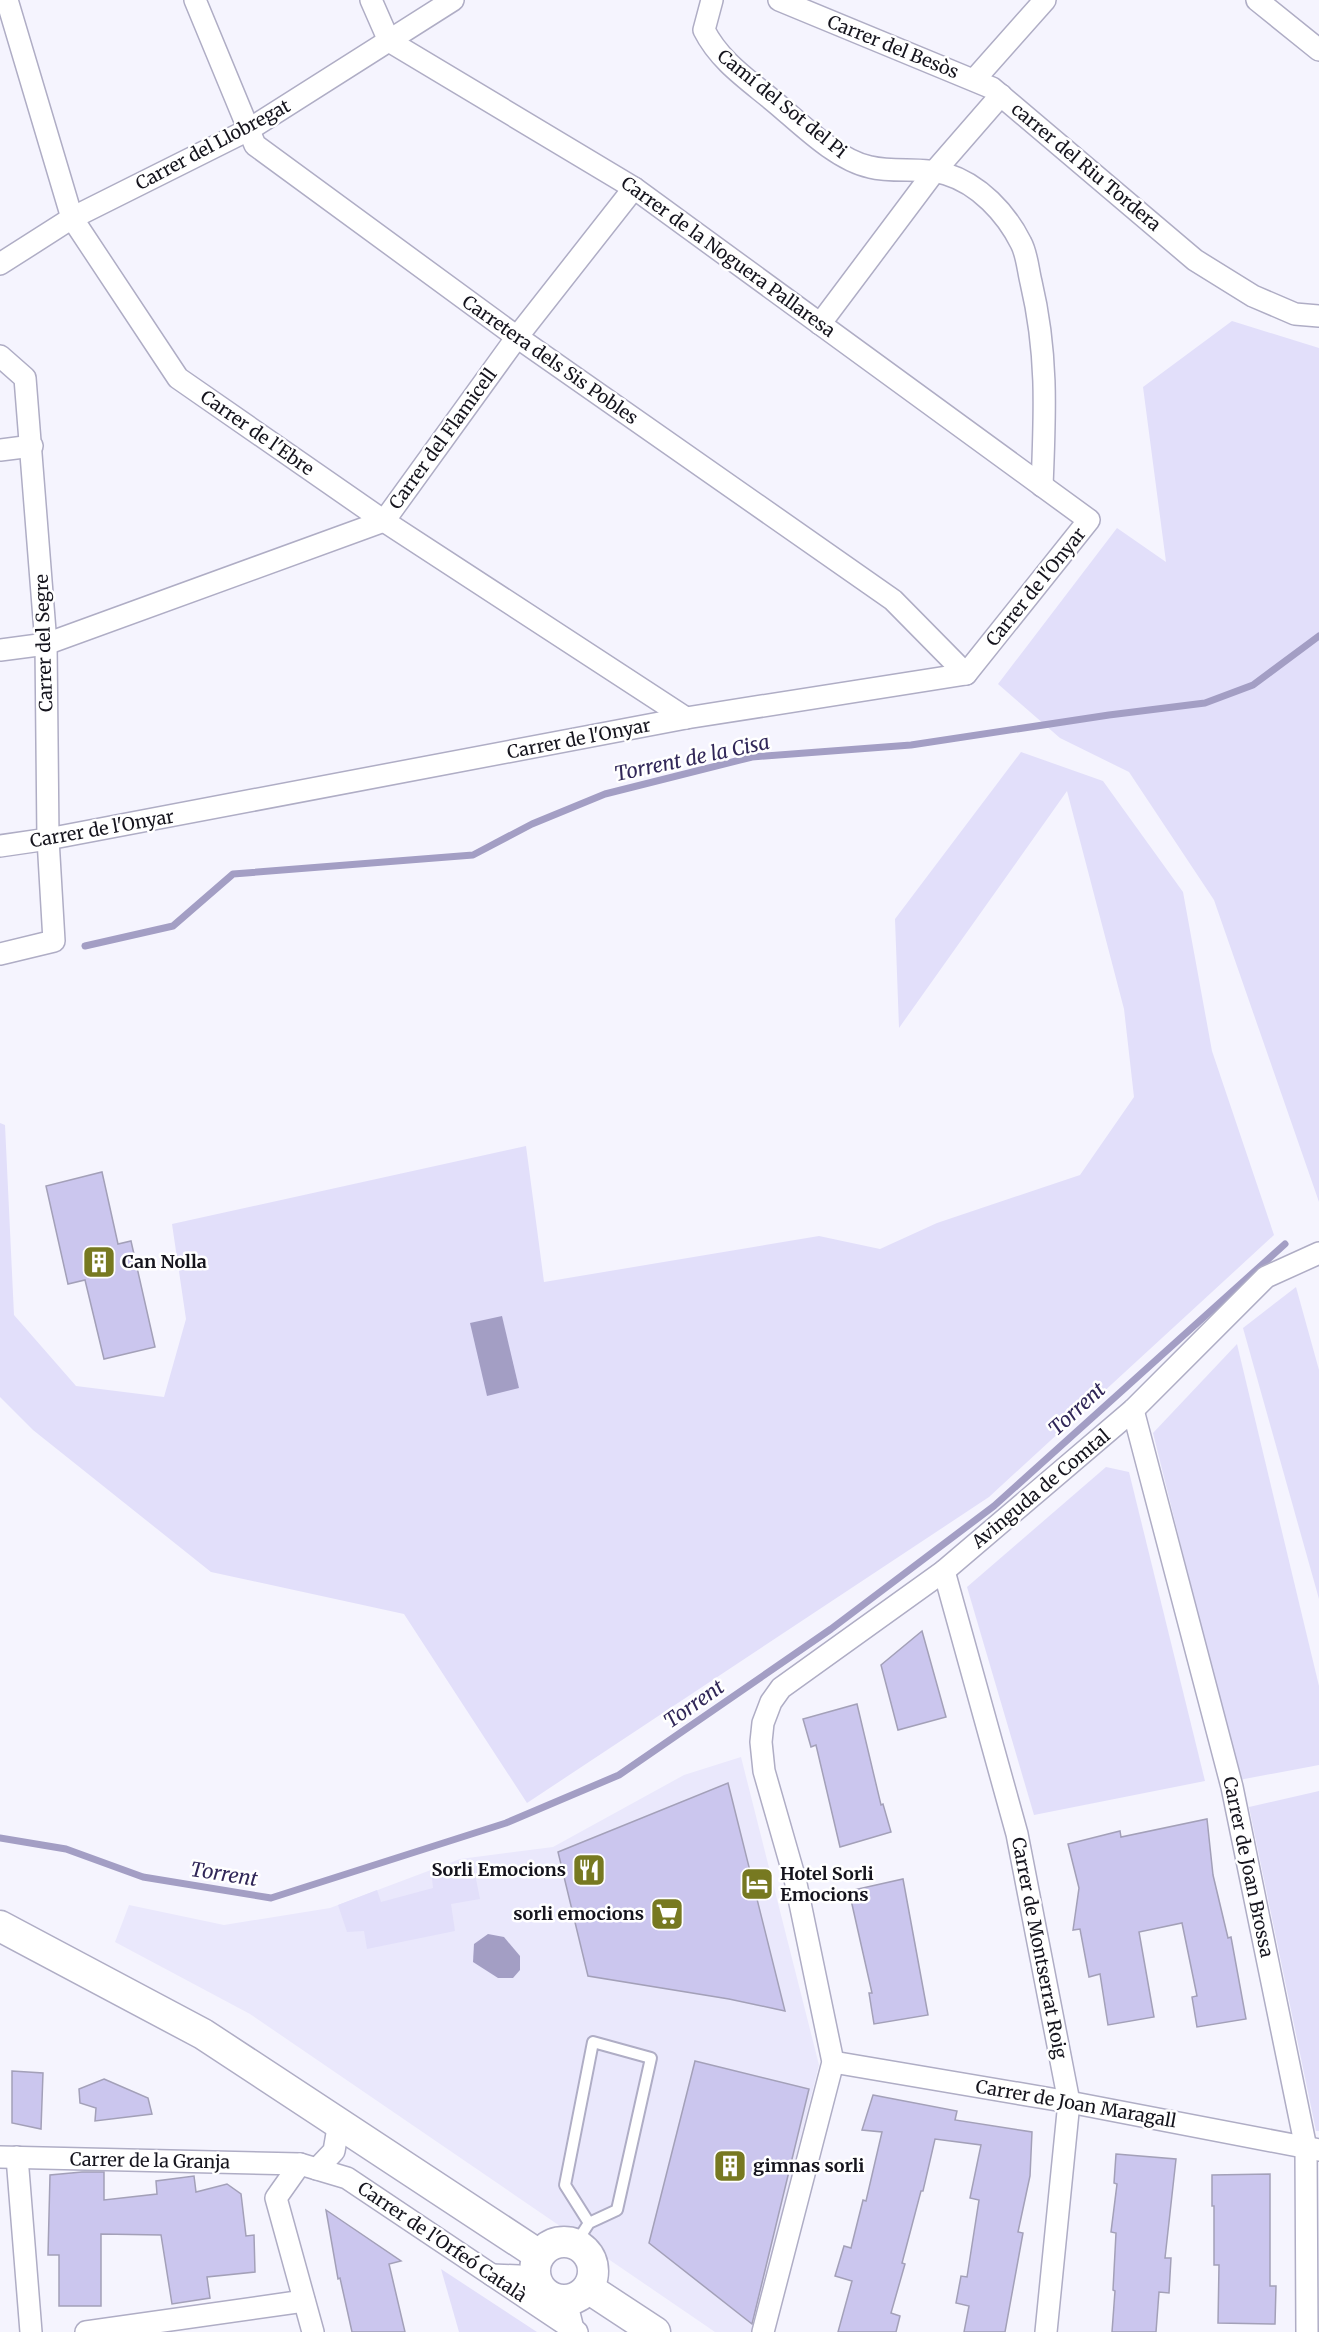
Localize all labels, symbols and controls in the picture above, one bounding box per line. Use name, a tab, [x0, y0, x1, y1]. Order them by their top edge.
street label: Carrer del Besòs	[824, 10, 962, 83]
street label: Camí del Sot del Pi	[713, 44, 852, 163]
street label: Carrer del Llobregat	[132, 94, 294, 195]
street label: carrer del Riu Tordera	[1007, 97, 1166, 236]
street label: Carrer de la Noguera Pallaresa	[617, 171, 840, 342]
street label: Carretera dels Sis Pobles	[458, 290, 643, 429]
street label: Carrer del Flamicell	[384, 363, 502, 514]
street label: Carrer de l'Ebre	[196, 385, 318, 480]
street label: Carrer de l'Onyar	[981, 523, 1090, 651]
street label: Carrer del Segre	[30, 574, 57, 712]
street label: Carrer de l'Onyar	[505, 713, 653, 764]
water label: Torrent de la Cisa	[612, 729, 772, 786]
street label: Carrer de l'Onyar	[28, 805, 176, 853]
building icon: Can Nolla	[81, 1244, 117, 1280]
place label: Can Nolla	[122, 1250, 207, 1273]
water label: Torrent	[1043, 1377, 1110, 1441]
street label: Avinguda de Comtal	[966, 1424, 1115, 1554]
water label: Torrent	[659, 1674, 729, 1733]
street label: Carrer de Joan Brossa	[1218, 1774, 1279, 1960]
street label: Carrer de Montserrat Roig	[1007, 1835, 1072, 2061]
restaurant icon: Sorli Emocions	[571, 1852, 607, 1888]
water label: Torrent	[189, 1856, 259, 1891]
place label: Sorli Emocions	[431, 1858, 566, 1881]
place label: Hotel Sorli Emocions	[780, 1862, 874, 1906]
hotel icon: Hotel Sorli Emocions	[739, 1866, 775, 1902]
supermarket icon: sorli emocions	[649, 1896, 685, 1932]
place label: sorli emocions	[513, 1902, 644, 1925]
street label: Carrer de Joan Maragall	[974, 2075, 1179, 2133]
street label: Carrer de la Granja	[70, 2148, 231, 2173]
building icon: gimnas sorli	[712, 2148, 748, 2184]
place label: gimnas sorli	[753, 2154, 864, 2177]
street label: Carrer de l'Orfeó Català	[353, 2176, 531, 2307]

